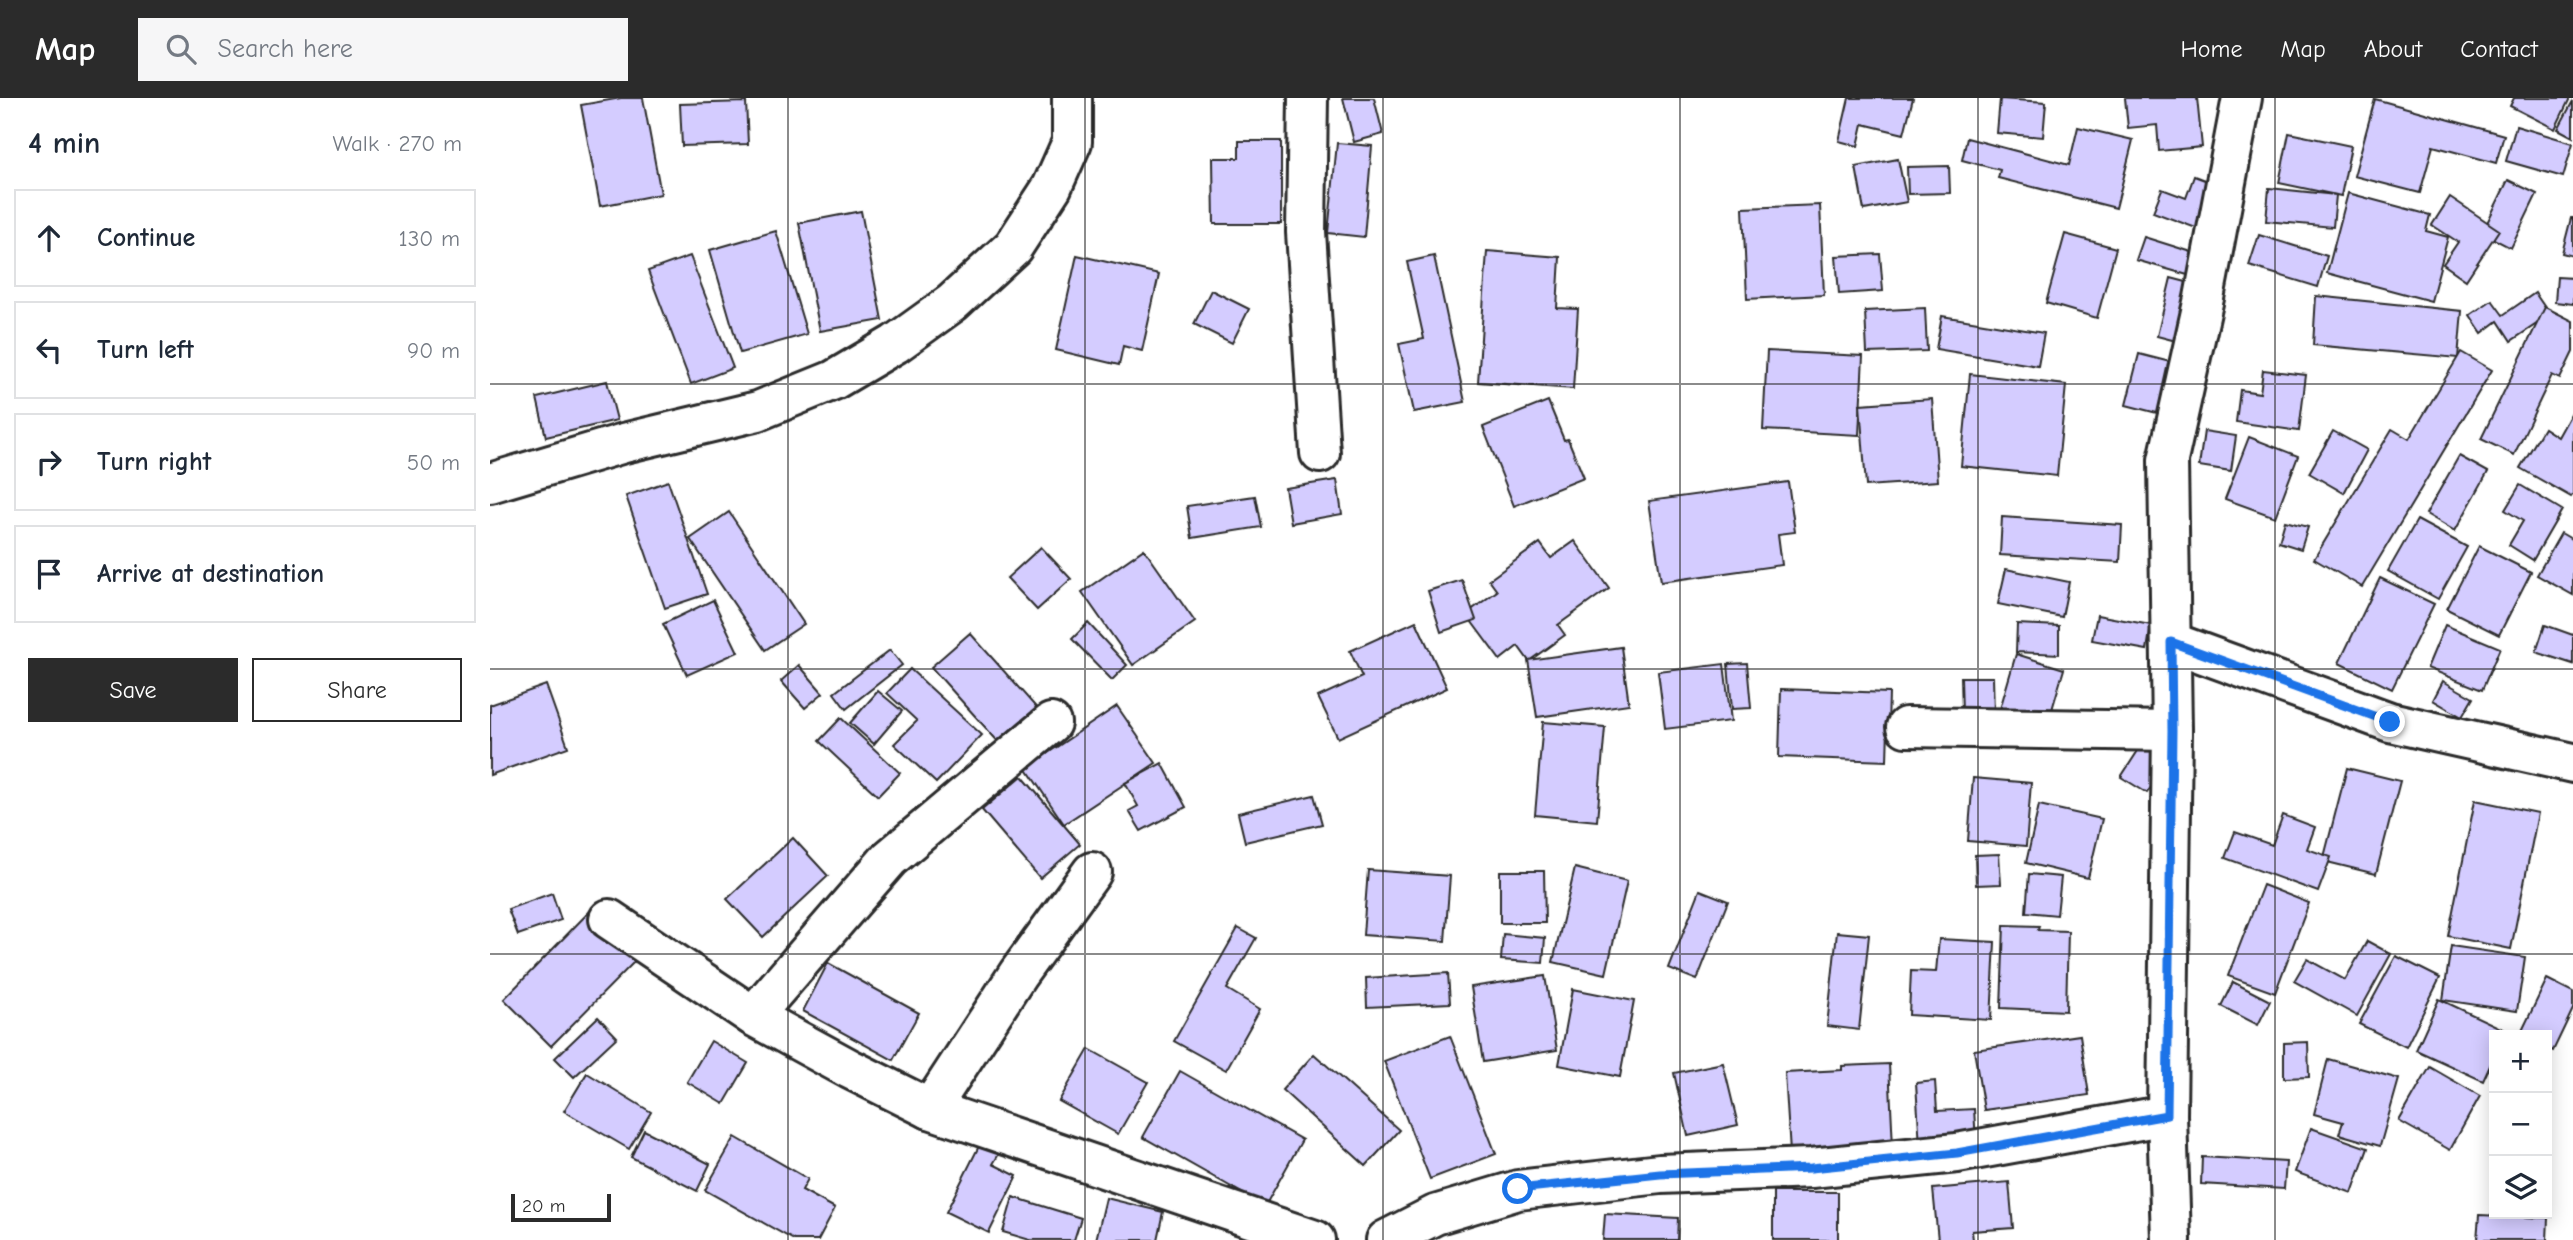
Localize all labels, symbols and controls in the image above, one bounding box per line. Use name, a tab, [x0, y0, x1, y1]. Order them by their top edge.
search box	[138, 18, 628, 81]
text: Map	[35, 30, 96, 68]
icon: search	[162, 30, 200, 68]
text: Search here	[218, 34, 353, 64]
text: Home	[2181, 35, 2242, 63]
text: Map	[2280, 35, 2326, 63]
text: About	[2364, 35, 2422, 63]
text: Contact	[2460, 35, 2538, 63]
text: 4 min	[28, 126, 100, 161]
text: Walk · 270 m	[333, 130, 462, 157]
icon: ahead	[30, 219, 68, 257]
text: Continue	[97, 223, 195, 253]
text: 130 m	[399, 225, 460, 252]
icon: left	[30, 331, 68, 369]
text: Turn left	[97, 335, 194, 365]
text: 90 m	[407, 337, 460, 364]
icon: right	[30, 443, 68, 481]
text: Turn right	[97, 447, 211, 477]
text: 50 m	[407, 449, 460, 476]
icon: arrive	[30, 555, 68, 593]
text: Arrive at destination	[97, 559, 324, 589]
button: Save	[28, 658, 238, 722]
button: Share	[252, 658, 462, 722]
route end	[2374, 706, 2405, 737]
map controls	[2489, 1030, 2552, 1219]
button: +	[2489, 1030, 2552, 1093]
button: −	[2489, 1093, 2552, 1156]
button: layers	[2489, 1156, 2552, 1219]
route start	[1502, 1173, 1533, 1204]
scale bar	[511, 1191, 611, 1223]
text: 20 m	[522, 1195, 566, 1217]

